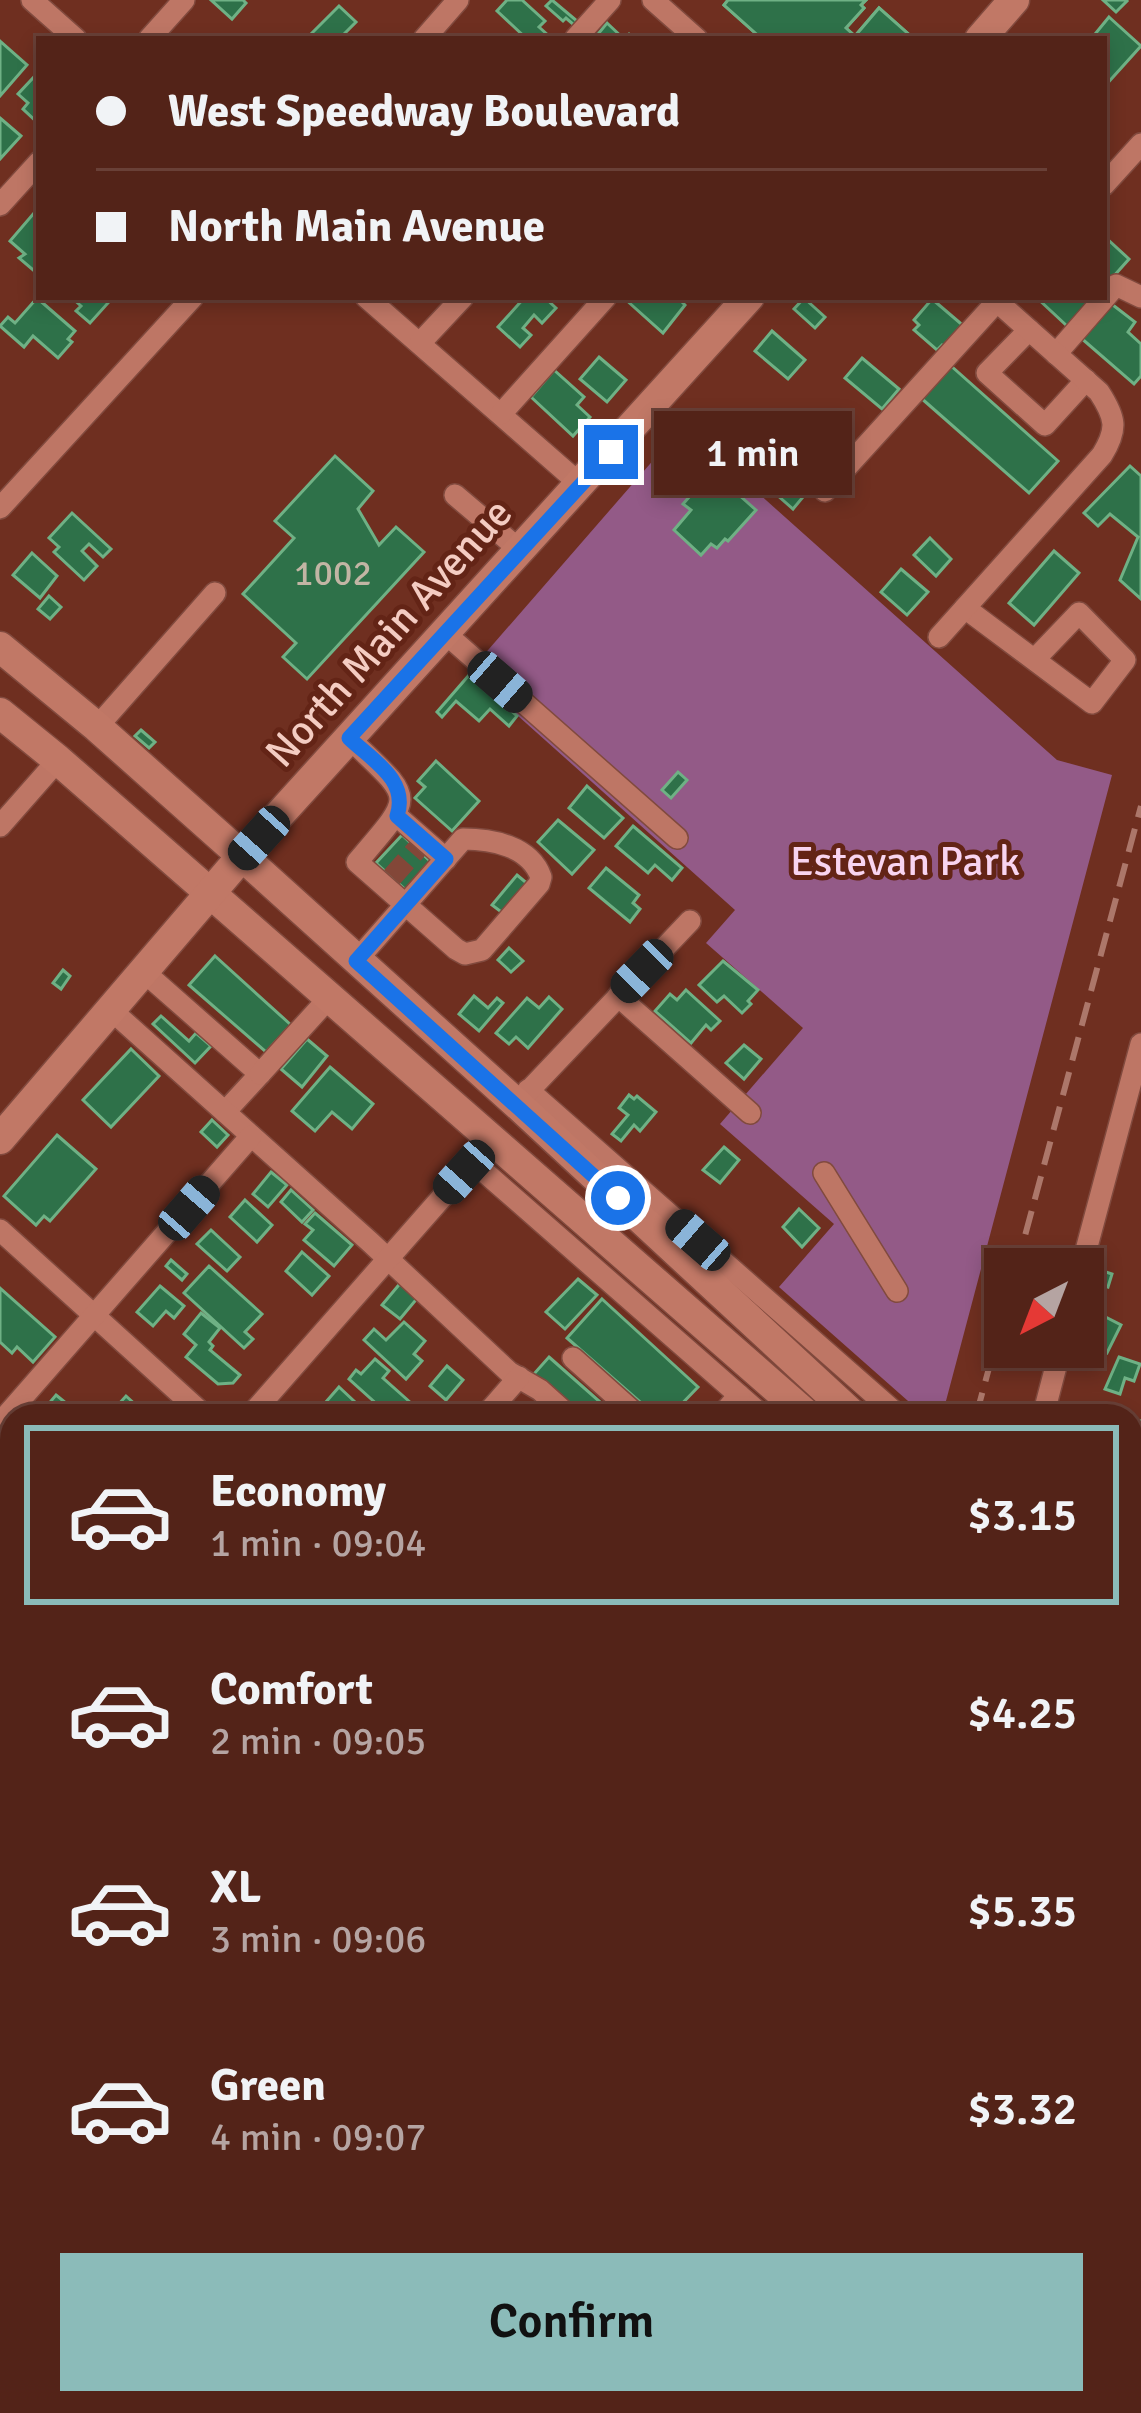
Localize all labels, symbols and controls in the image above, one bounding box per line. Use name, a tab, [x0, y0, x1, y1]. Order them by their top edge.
text: West Speedway Boulevard	[168, 84, 680, 139]
text: North Main Avenue	[168, 199, 545, 254]
callout: 1 min	[653, 410, 851, 494]
route end	[584, 425, 638, 479]
text: 1 min	[706, 429, 800, 477]
street label: North Main Avenue	[255, 488, 523, 778]
house number: 1002	[294, 551, 372, 596]
car	[461, 645, 539, 719]
car	[222, 799, 296, 877]
park label: Estevan Park	[790, 836, 1020, 887]
car	[604, 933, 680, 1009]
car	[427, 1133, 501, 1211]
car	[152, 1169, 226, 1247]
route start	[591, 1171, 645, 1225]
car	[659, 1203, 737, 1277]
north arrow	[984, 1248, 1104, 1368]
map controls	[984, 1248, 1104, 1368]
icon: car	[66, 1461, 174, 1569]
text: Economy	[210, 1464, 386, 1519]
text: $3.15	[967, 1488, 1077, 1543]
text: 1 min · 09:04	[210, 1519, 426, 1567]
icon: car	[66, 1659, 174, 1767]
text: Comfort	[210, 1662, 373, 1717]
text: $4.25	[967, 1686, 1077, 1741]
text: 2 min · 09:05	[210, 1717, 426, 1765]
icon: car	[66, 1857, 174, 1965]
text: XL	[210, 1860, 261, 1915]
text: $5.35	[967, 1884, 1077, 1939]
text: 3 min · 09:06	[210, 1915, 426, 1963]
icon: car	[66, 2055, 174, 2163]
text: Green	[210, 2058, 326, 2113]
text: $3.32	[967, 2082, 1077, 2137]
text: 4 min · 09:07	[210, 2113, 426, 2161]
button: Confirm	[60, 2253, 1083, 2391]

